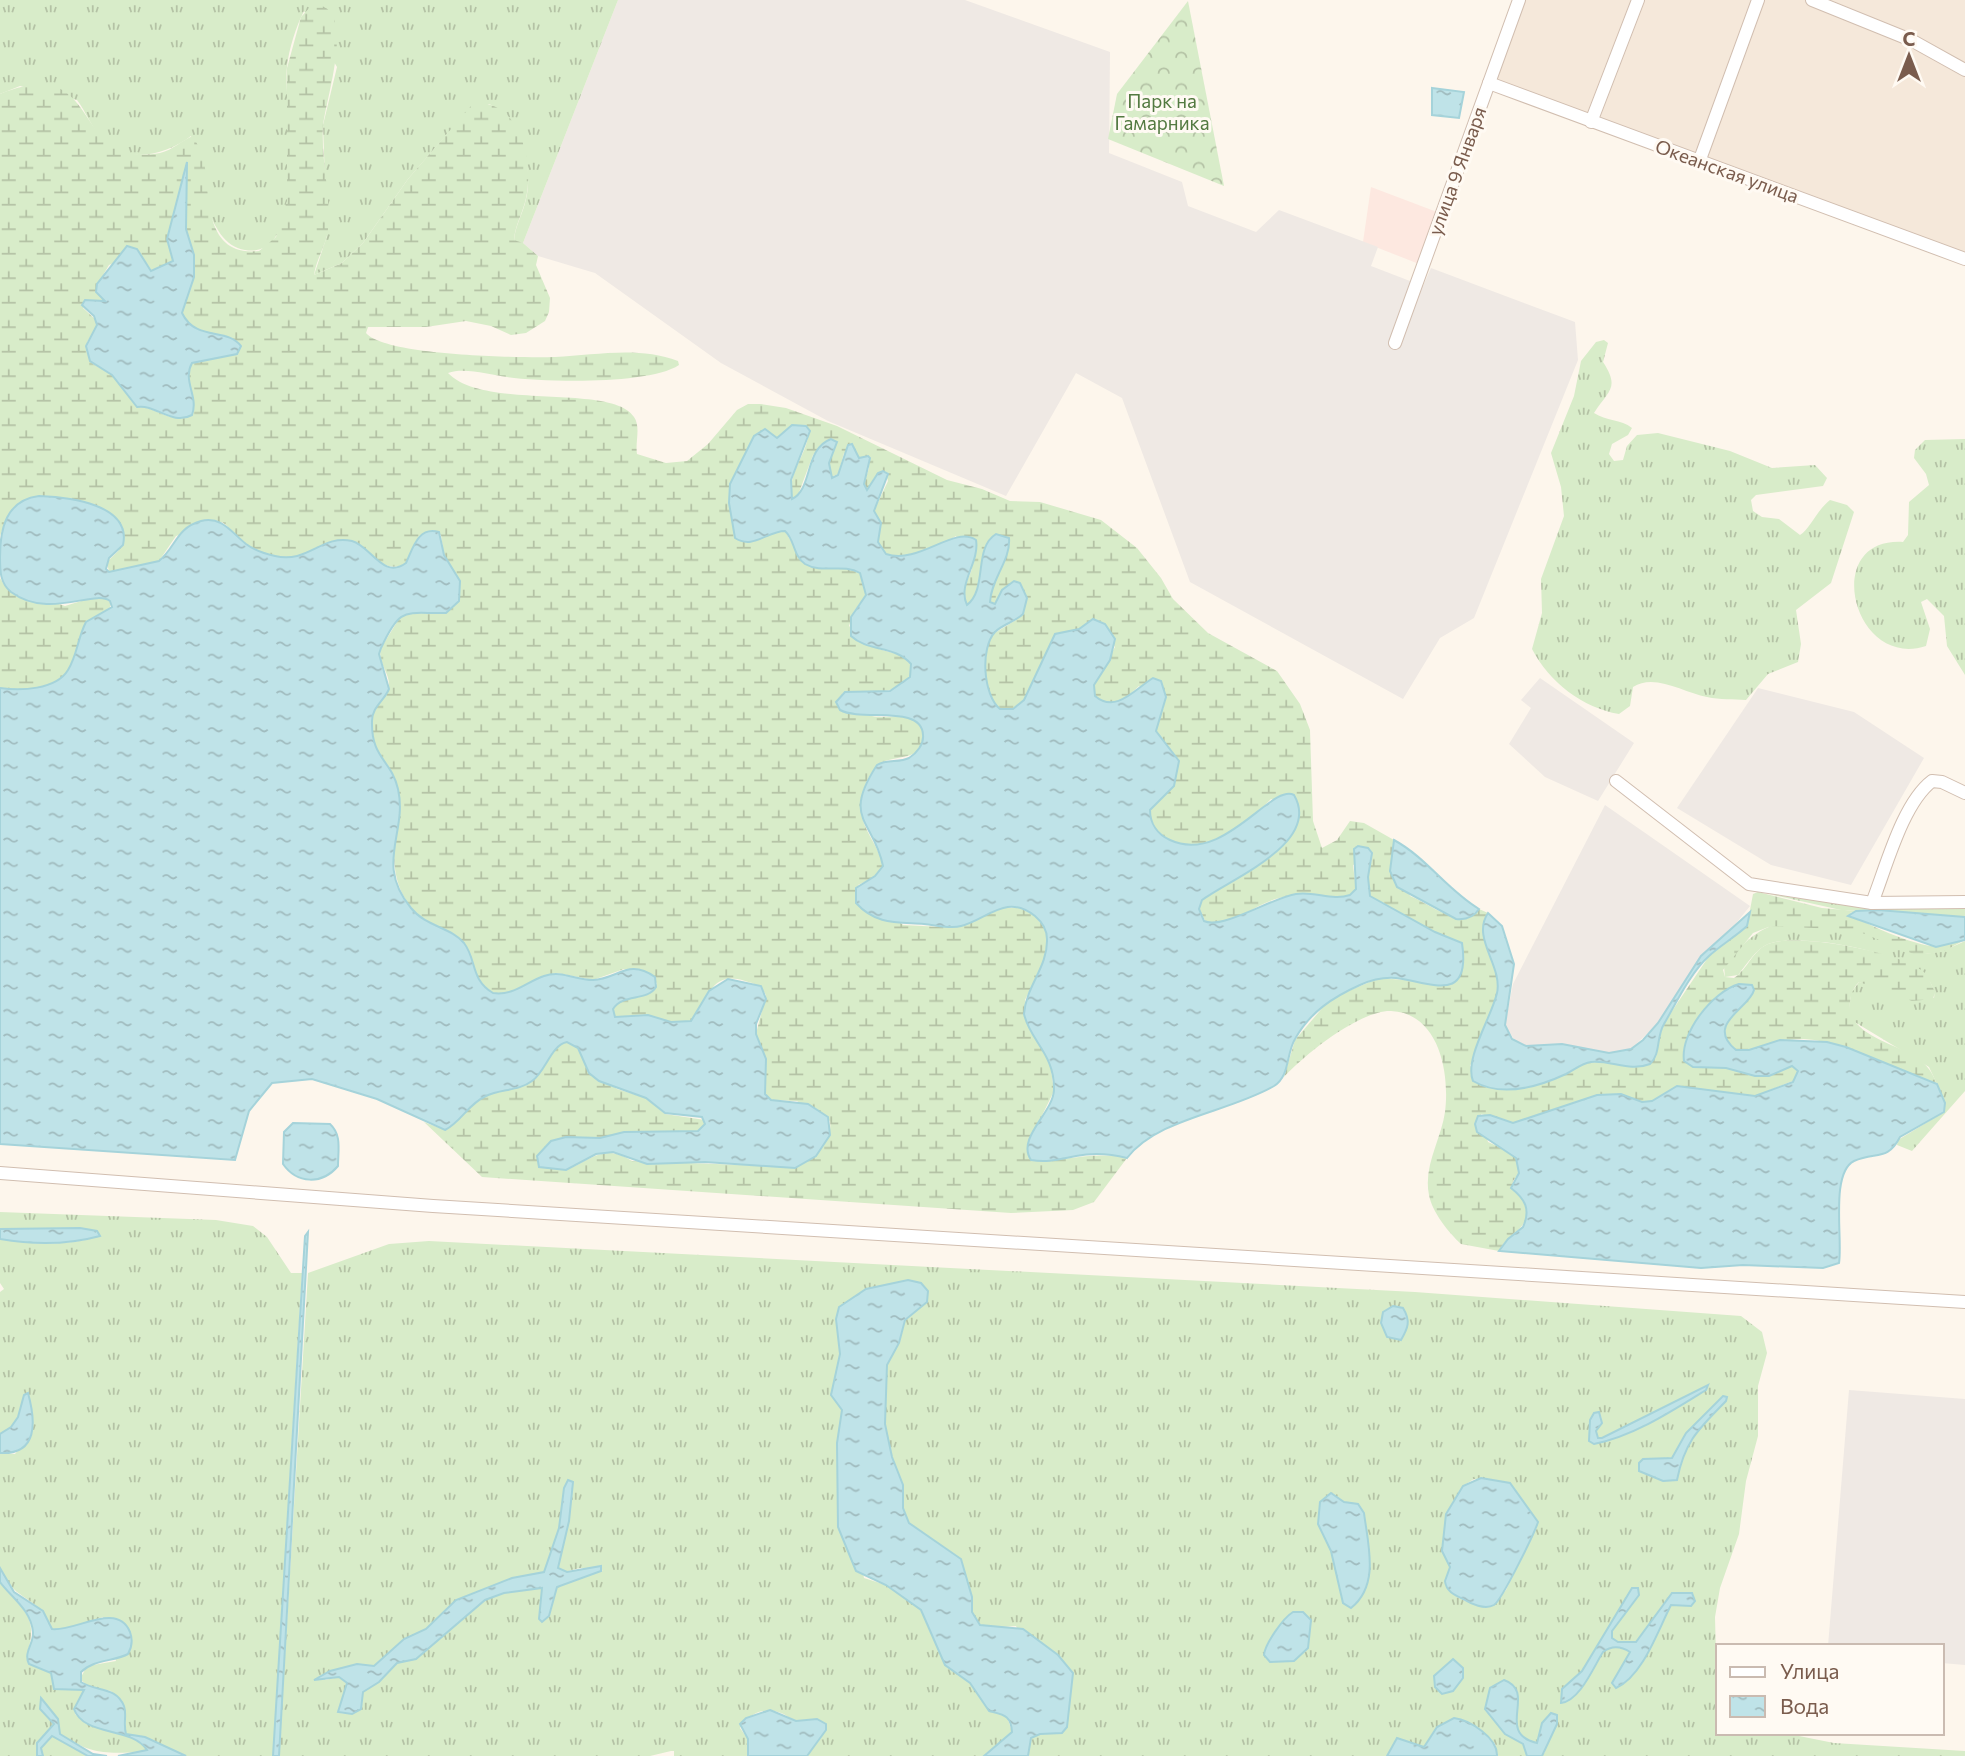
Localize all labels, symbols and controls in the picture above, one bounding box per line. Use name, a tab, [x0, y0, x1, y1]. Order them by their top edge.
north arrow	[1874, 21, 1944, 91]
text: С	[1903, 27, 1916, 50]
park label: Парк на Гамарника	[1114, 89, 1210, 134]
street label: улица 9 Января	[1423, 103, 1490, 238]
street label: Океанская улица	[1652, 134, 1802, 207]
legend	[1716, 1644, 1944, 1735]
text: Улица	[1780, 1658, 1839, 1683]
text: Вода	[1780, 1693, 1829, 1718]

